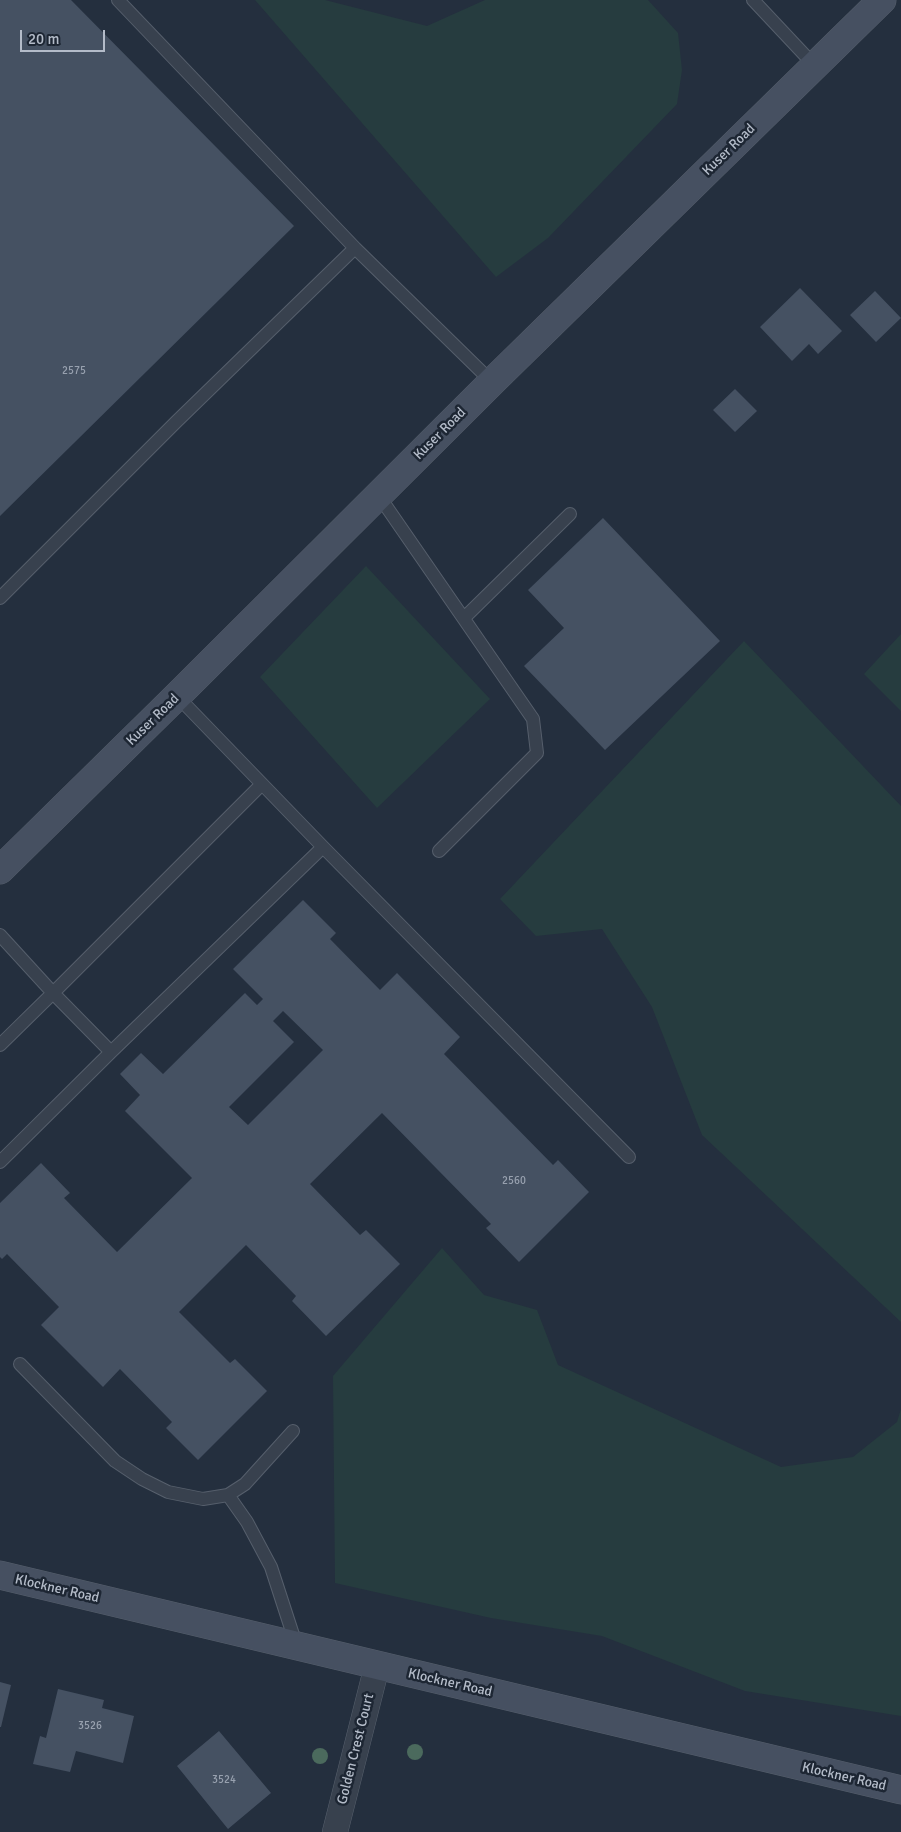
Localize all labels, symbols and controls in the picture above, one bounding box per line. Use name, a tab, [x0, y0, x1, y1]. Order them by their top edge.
scale bar	[22, 20, 108, 52]
text: 20 m	[28, 30, 59, 48]
street label: Kuser Road	[699, 121, 759, 179]
house number: 2575	[62, 364, 86, 378]
street label: Kuser Road	[410, 404, 470, 464]
street label: Kuser Road	[123, 691, 183, 749]
house number: 2560	[502, 1174, 526, 1188]
street label: Klockner Road	[13, 1571, 101, 1607]
street label: Klockner Road	[406, 1665, 494, 1701]
street label: Golden Crest Court	[334, 1692, 378, 1806]
house number: 3526	[78, 1719, 102, 1733]
street label: Klockner Road	[800, 1759, 888, 1795]
house number: 3524	[212, 1773, 236, 1787]

